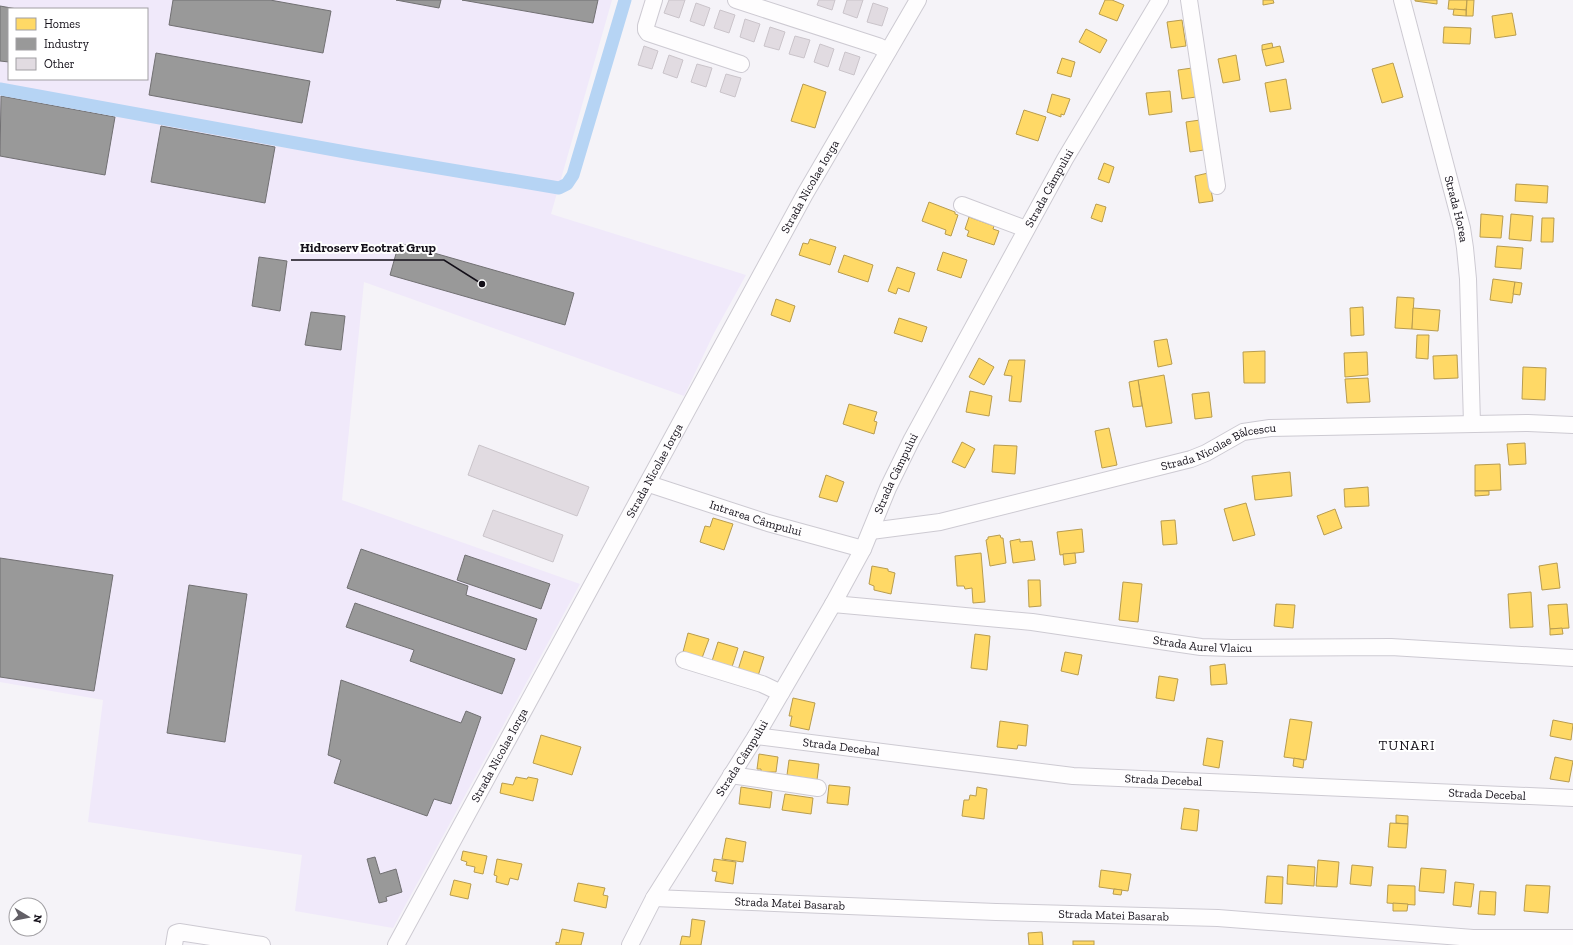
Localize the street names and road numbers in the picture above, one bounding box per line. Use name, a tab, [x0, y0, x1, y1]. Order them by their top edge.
street label: Strada Nicolae Iorga	[778, 137, 842, 236]
street label: Strada Câmpului	[1022, 146, 1077, 230]
street label: Strada Horea	[1442, 174, 1471, 243]
street label: Strada Nicolae Iorga	[623, 421, 686, 520]
street label: Strada Nicolae Bălcescu	[1159, 421, 1276, 473]
street label: Strada Câmpului	[871, 430, 921, 516]
street label: Intrarea Câmpului	[708, 497, 804, 539]
street label: Strada Aurel Vlaicu	[1152, 633, 1252, 655]
street label: Strada Nicolae Iorga	[468, 706, 531, 805]
street label: Strada Câmpului	[713, 717, 771, 799]
street label: Strada Decebal	[802, 735, 881, 759]
street label: Strada Decebal	[1124, 771, 1202, 789]
street label: Strada Decebal	[1448, 786, 1526, 803]
street label: Strada Matei Basarab	[734, 894, 845, 913]
street label: Strada Matei Basarab	[1058, 907, 1169, 924]

